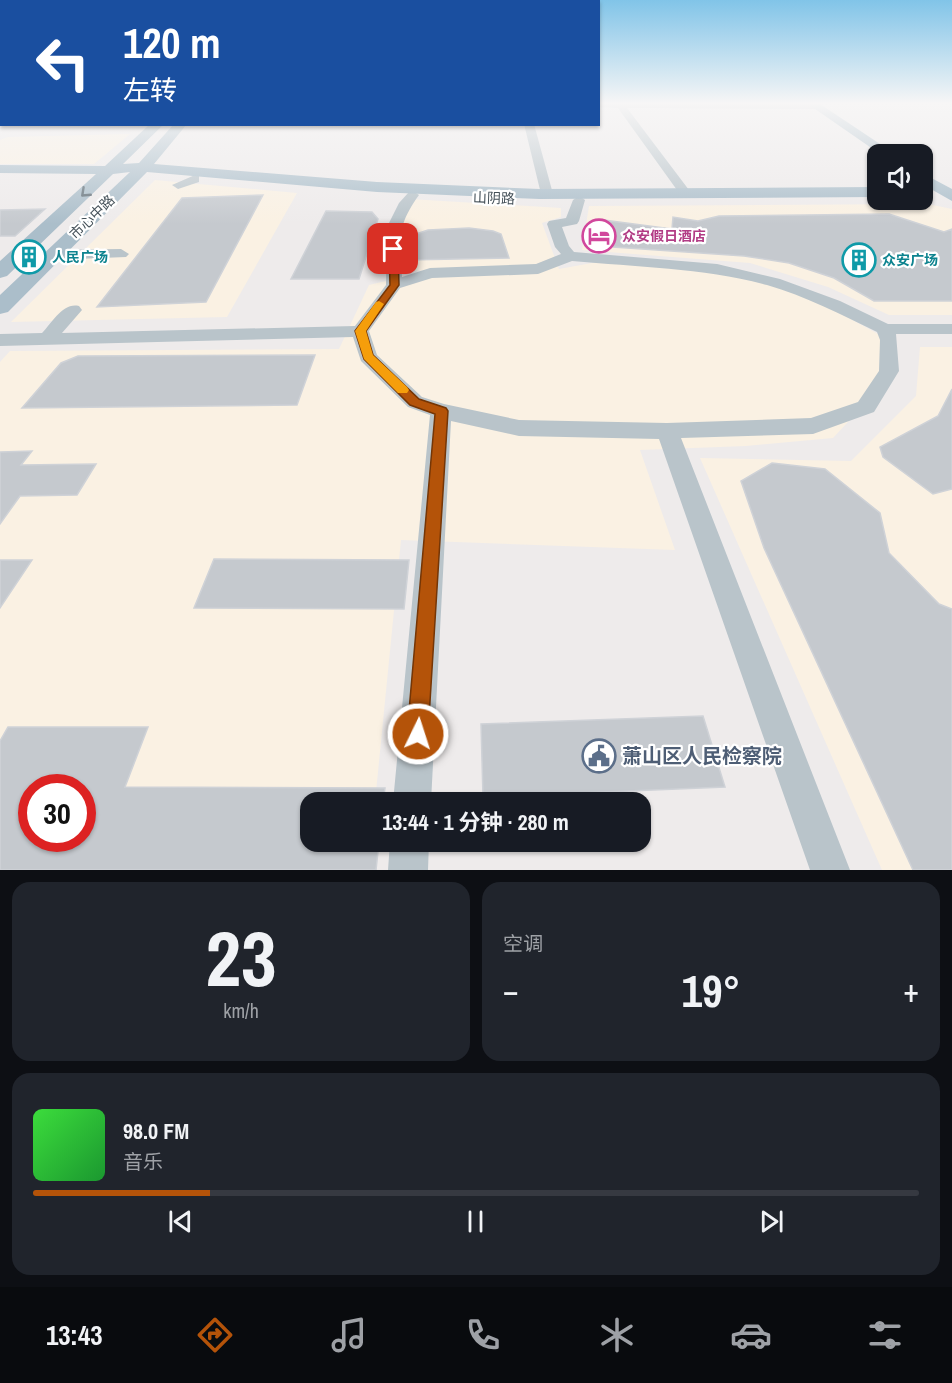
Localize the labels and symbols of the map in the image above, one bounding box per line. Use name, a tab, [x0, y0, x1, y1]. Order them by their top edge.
one-way arrow	[81, 186, 92, 197]
street label: 山阴路	[473, 188, 515, 208]
street label: 市心中路	[66, 191, 118, 243]
hotel icon: 众安假日酒店	[581, 218, 617, 254]
pin	[367, 223, 418, 274]
place label: 众安假日酒店	[622, 227, 706, 245]
building icon: 人民广场	[11, 239, 47, 275]
building icon: 众安广场	[841, 242, 877, 278]
place label: 人民广场	[52, 248, 108, 266]
place label: 众安广场	[882, 251, 938, 269]
position arrow	[386, 702, 450, 766]
public building icon: 萧山区人民检察院	[581, 738, 617, 774]
place label: 萧山区人民检察院	[622, 742, 782, 769]
speed limit sign: 30	[18, 774, 96, 852]

